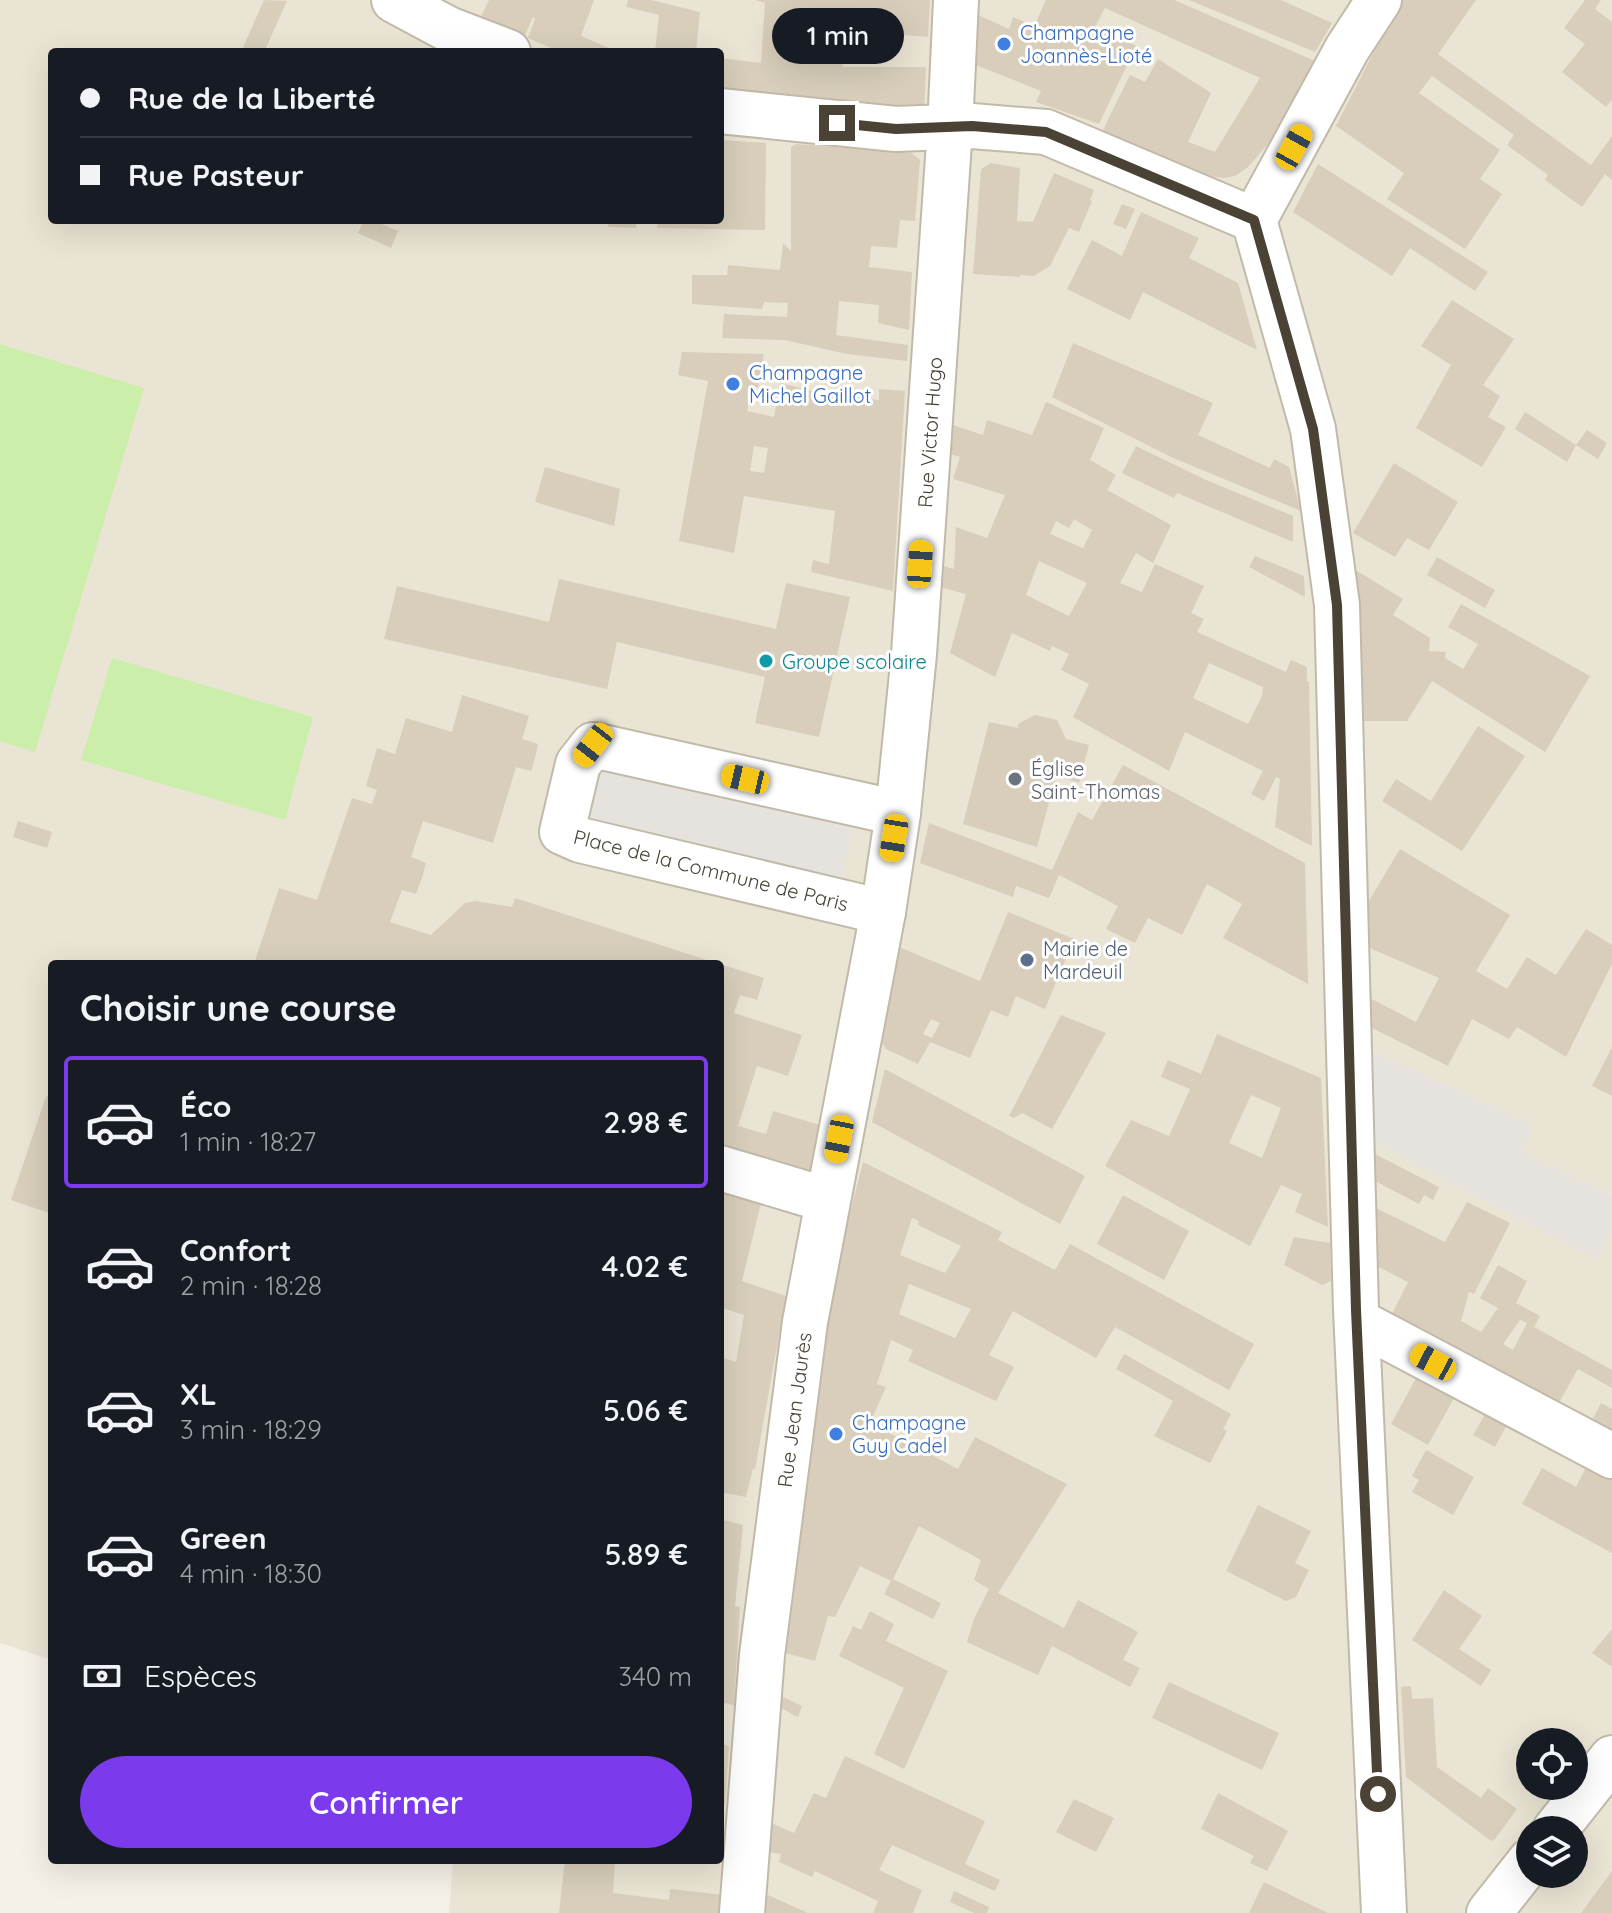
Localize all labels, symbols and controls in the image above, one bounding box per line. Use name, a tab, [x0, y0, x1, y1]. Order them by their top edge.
callout: 1 min	[771, 7, 903, 63]
text: 1 min	[807, 19, 869, 52]
place label: Champagne Joannès-Lioté	[1020, 20, 1152, 68]
marker: Champagne Joannès-Lioté	[995, 35, 1013, 53]
text: Rue de la Liberté	[128, 79, 376, 117]
route end	[819, 105, 855, 141]
car	[1272, 120, 1316, 174]
text: Rue Pasteur	[128, 156, 304, 194]
street label: Rue Victor Hugo	[912, 356, 947, 509]
place label: Champagne Michel Gaillot	[749, 360, 872, 408]
marker: Champagne Michel Gaillot	[724, 375, 742, 393]
car	[906, 539, 934, 589]
place label: Groupe scolaire	[782, 649, 927, 674]
marker: Groupe scolaire	[757, 652, 775, 670]
car	[569, 719, 617, 771]
place label: Église Saint-Thomas	[1031, 756, 1160, 804]
car	[719, 762, 771, 796]
marker: Église Saint-Thomas	[1006, 770, 1024, 788]
car	[878, 812, 910, 864]
street label: Place de la Commune de Paris	[571, 824, 851, 916]
place label: Mairie de Mardeuil	[1043, 936, 1128, 984]
marker: Mairie de Mardeuil	[1018, 951, 1036, 969]
text: Choisir une course	[80, 985, 397, 1030]
icon: car	[84, 1086, 156, 1158]
text: Éco	[180, 1087, 231, 1125]
text: 2.98 €	[603, 1103, 688, 1141]
car	[823, 1113, 855, 1165]
text: 1 min · 18:27	[180, 1125, 316, 1158]
icon: car	[84, 1230, 156, 1302]
text: Confort	[180, 1231, 292, 1269]
text: 4.02 €	[601, 1247, 688, 1285]
text: 2 min · 18:28	[180, 1269, 322, 1302]
street label: Rue Jean Jaurès	[771, 1331, 816, 1489]
car	[1406, 1340, 1460, 1384]
icon: car	[84, 1374, 156, 1446]
text: XL	[180, 1375, 217, 1413]
text: 5.06 €	[603, 1391, 688, 1429]
place label: Champagne Guy Cadel	[852, 1410, 966, 1458]
text: 3 min · 18:29	[180, 1413, 322, 1446]
marker: Champagne Guy Cadel	[827, 1425, 845, 1443]
icon: car	[84, 1518, 156, 1590]
text: Green	[180, 1519, 267, 1557]
text: 5.89 €	[604, 1535, 688, 1573]
text: 4 min · 18:30	[180, 1557, 322, 1590]
icon: cash	[80, 1654, 124, 1698]
text: Espèces	[144, 1657, 257, 1695]
text: 340 m	[618, 1660, 692, 1693]
map controls	[1516, 1728, 1588, 1888]
button: locate	[1516, 1728, 1588, 1800]
button: Confirmer	[80, 1756, 692, 1848]
route start	[1360, 1776, 1396, 1812]
button: layers	[1516, 1816, 1588, 1888]

